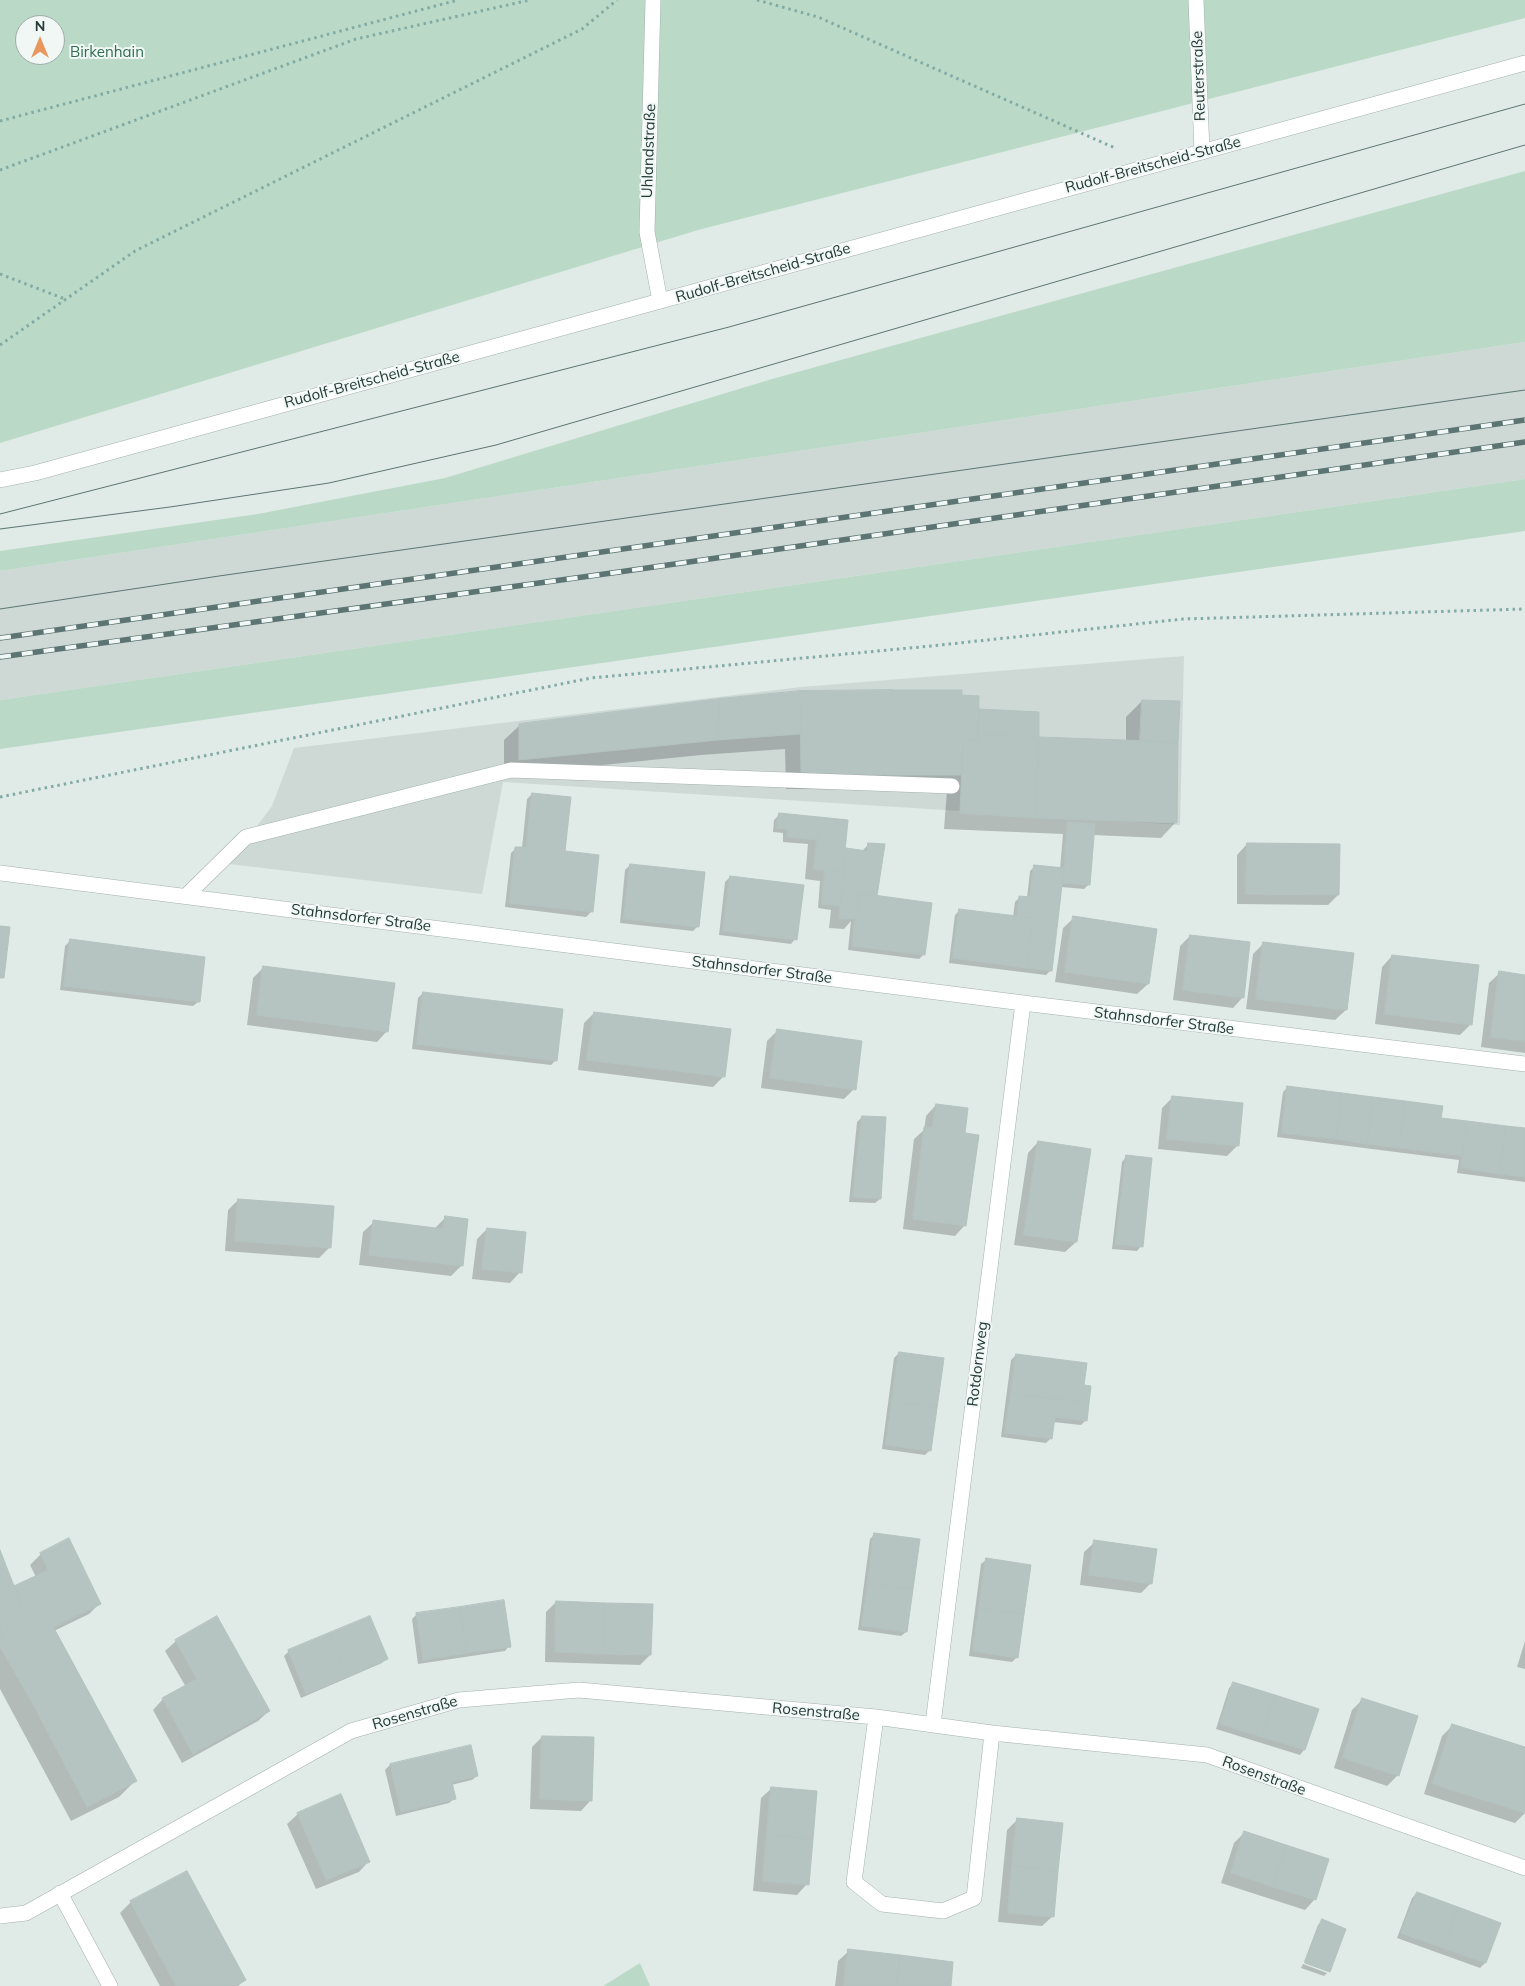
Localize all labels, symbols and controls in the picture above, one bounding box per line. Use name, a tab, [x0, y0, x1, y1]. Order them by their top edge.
north arrow	[15, 15, 65, 65]
text: N	[35, 17, 45, 35]
street label: Reuterstraße	[1188, 31, 1210, 121]
park label: Birkenhain	[70, 43, 144, 61]
street label: Uhlandstraße	[638, 103, 660, 199]
street label: Rudolf-Breitscheid-Straße	[1063, 133, 1243, 197]
street label: Rudolf-Breitscheid-Straße	[673, 239, 853, 307]
street label: Rudolf-Breitscheid-Straße	[282, 348, 462, 412]
street label: Stahnsdorfer Straße	[290, 900, 432, 936]
street label: Stahnsdorfer Straße	[691, 952, 833, 988]
street label: Stahnsdorfer Straße	[1093, 1003, 1235, 1039]
street label: Rotdornweg	[964, 1320, 992, 1408]
street label: Rosenstraße	[370, 1692, 460, 1734]
street label: Rosenstraße	[771, 1699, 861, 1725]
street label: Rosenstraße	[1220, 1753, 1308, 1799]

